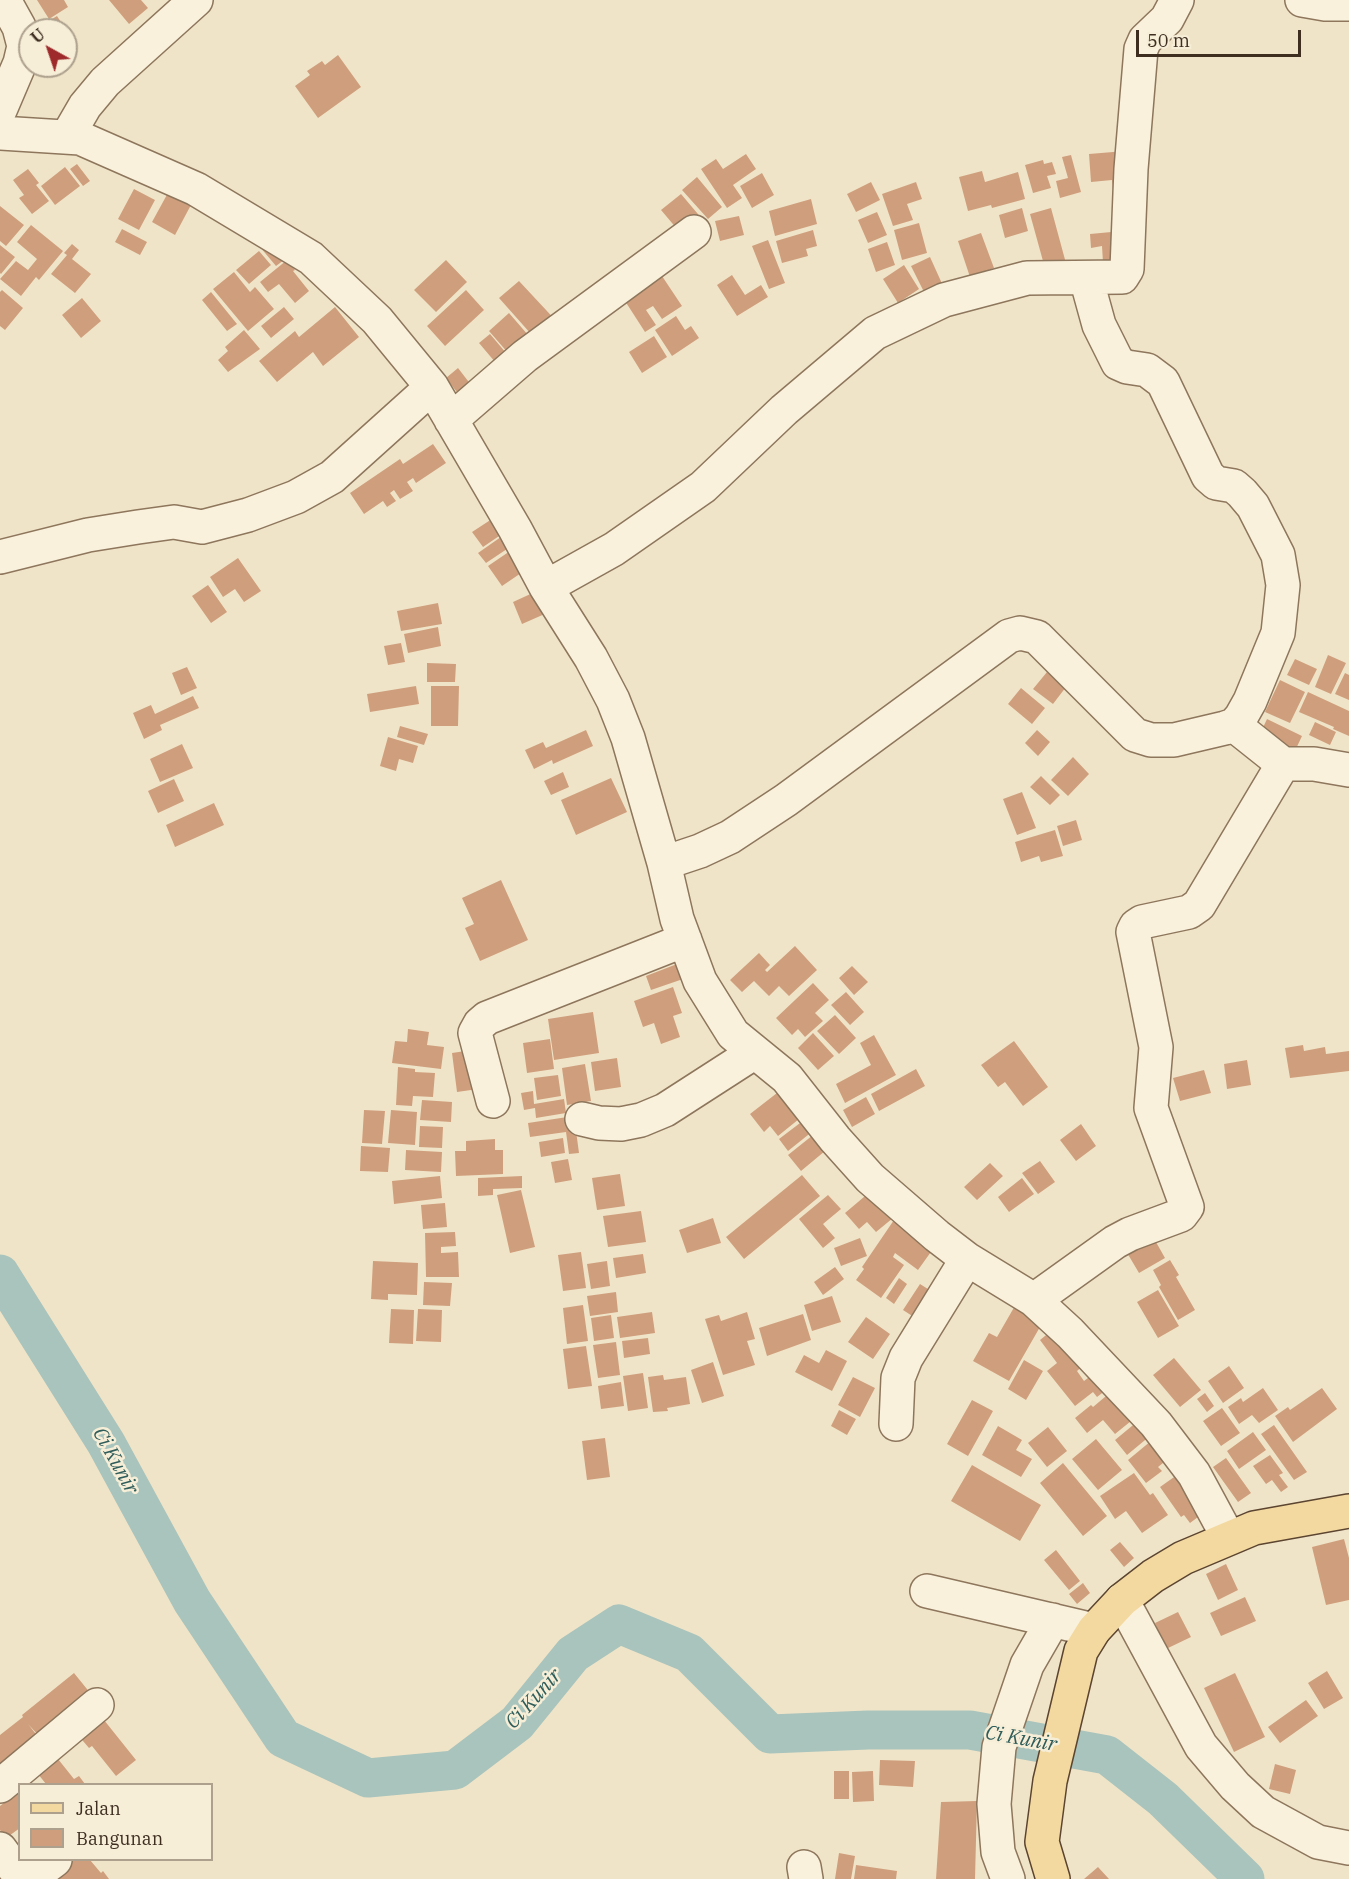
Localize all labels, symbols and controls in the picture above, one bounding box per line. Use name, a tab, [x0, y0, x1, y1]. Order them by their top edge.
north arrow	[18, 18, 78, 78]
scale bar	[1139, 18, 1304, 56]
text: U	[27, 24, 49, 47]
text: 50 m	[1147, 29, 1190, 52]
water label: Ci Kunir	[87, 1424, 143, 1498]
water label: Ci Kunir	[501, 1664, 567, 1734]
water label: Ci Kunir	[983, 1721, 1059, 1757]
legend	[18, 1783, 213, 1861]
text: Jalan	[76, 1797, 121, 1820]
text: Bangunan	[76, 1827, 163, 1850]

